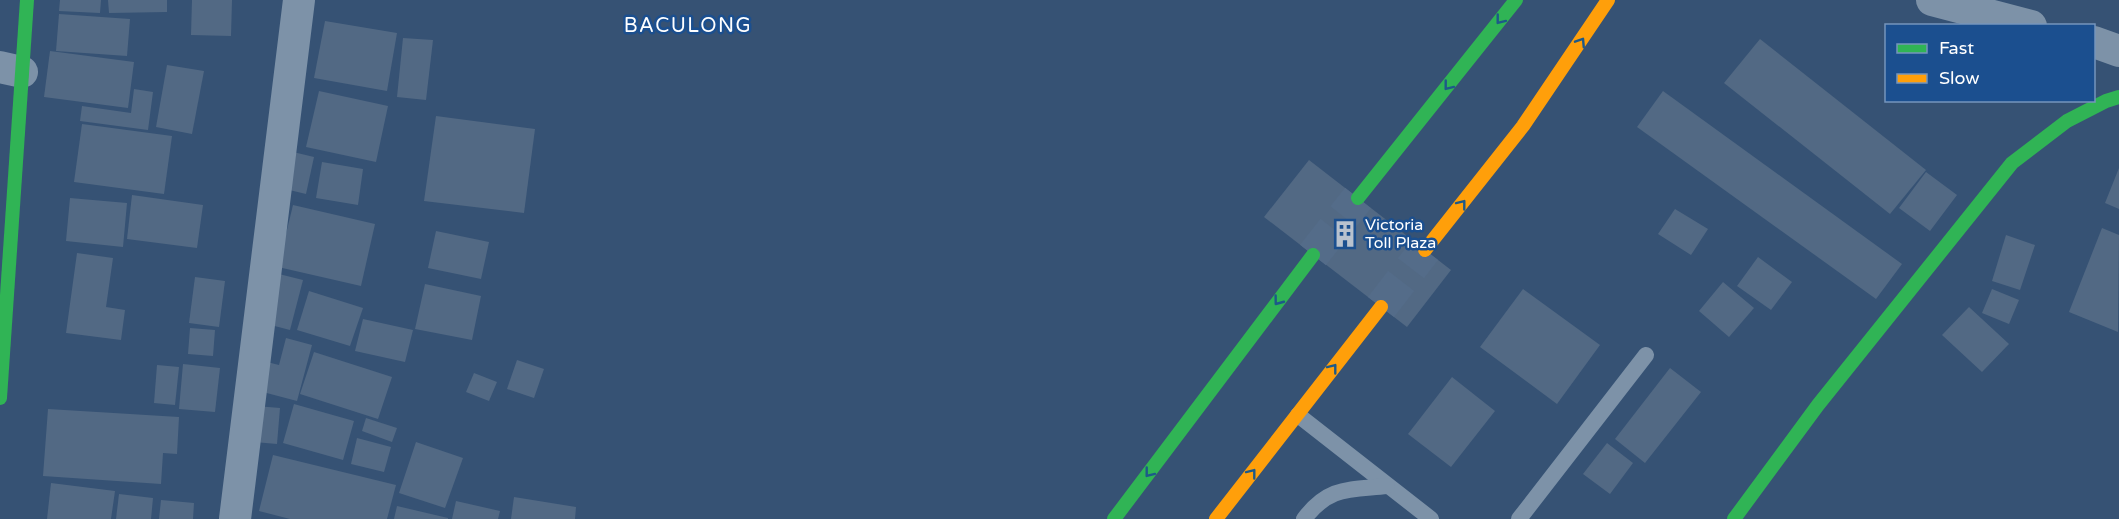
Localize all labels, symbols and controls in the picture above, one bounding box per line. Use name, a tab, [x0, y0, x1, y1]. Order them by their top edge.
one-way arrow	[1496, 13, 1507, 24]
district label: BACULONG	[624, 14, 752, 38]
legend	[1885, 24, 2095, 102]
text: Fast	[1939, 37, 1974, 59]
one-way arrow	[1573, 38, 1585, 48]
text: Slow	[1939, 67, 1980, 89]
one-way arrow	[1444, 79, 1455, 90]
one-way arrow	[1454, 200, 1465, 211]
place label: Victoria Toll Plaza	[1365, 215, 1436, 253]
building icon: Victoria Toll Plaza	[1330, 219, 1360, 249]
one-way arrow	[1274, 295, 1285, 306]
one-way arrow	[1326, 364, 1337, 375]
one-way arrow	[1146, 466, 1157, 477]
one-way arrow	[1244, 469, 1255, 480]

